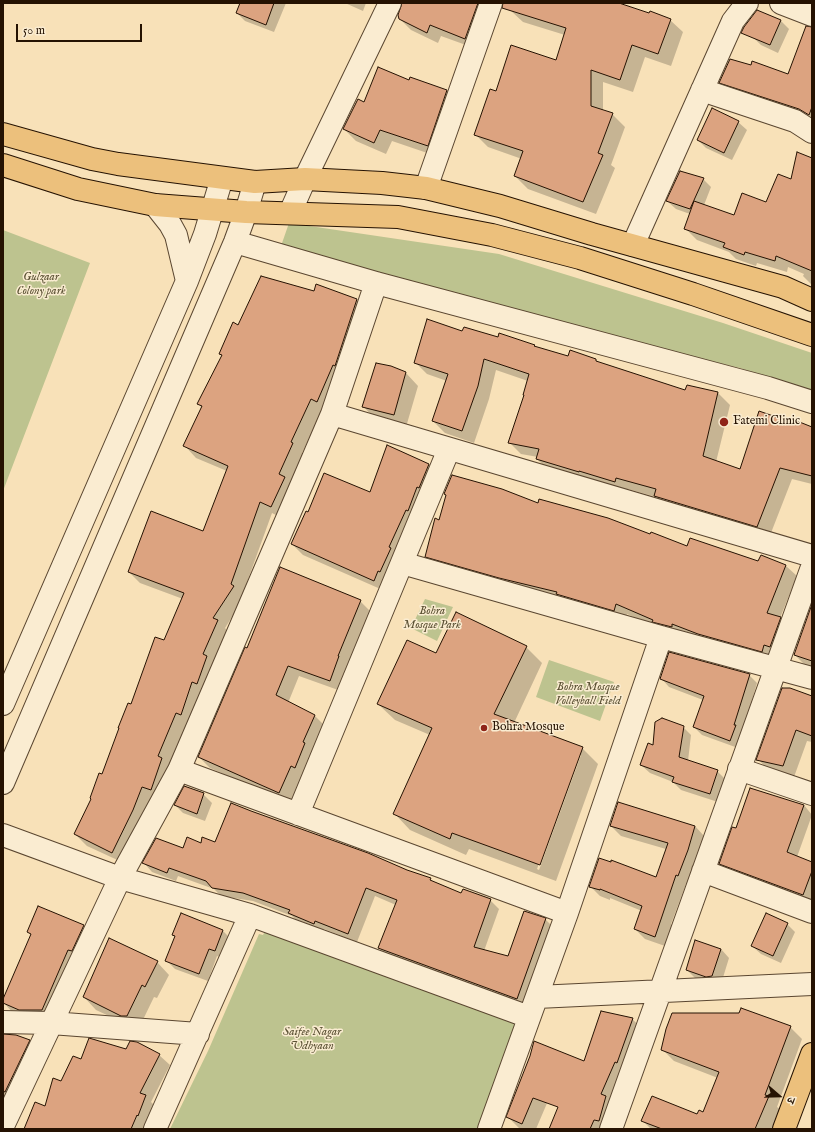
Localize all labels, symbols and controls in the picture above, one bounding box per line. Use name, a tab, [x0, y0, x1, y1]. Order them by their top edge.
scale bar	[18, 16, 144, 42]
text: 50 m	[23, 23, 45, 38]
park label: Gulzaar Colony park	[16, 271, 66, 299]
place label: Fatemi Clinic	[733, 415, 800, 429]
marker: Fatemi Clinic	[718, 416, 730, 428]
park label: Bohra Mosque Park	[403, 605, 461, 633]
park label: Bohra Mosque Volleyball Field	[555, 681, 621, 709]
place label: Bohra Mosque	[492, 721, 564, 735]
marker: Bohra Mosque	[479, 723, 489, 733]
park label: Saifee Nagar Udhyaan	[283, 1026, 341, 1054]
north arrow	[759, 1076, 799, 1116]
text: उ	[783, 1095, 798, 1105]

